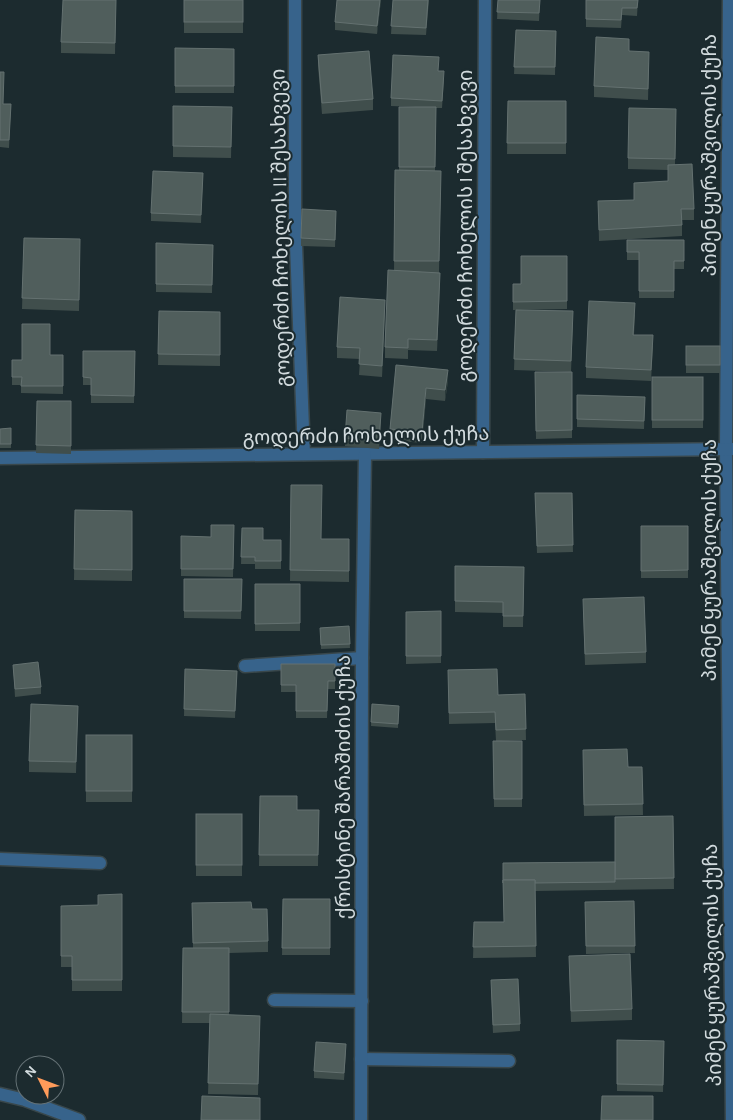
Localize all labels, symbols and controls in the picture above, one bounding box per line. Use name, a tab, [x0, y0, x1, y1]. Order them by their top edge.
street label: პიმენ ყურაშვილის ქუჩა	[700, 34, 722, 276]
street label: გოდერძი ჩოხელის II შესახვევი	[268, 69, 296, 387]
street label: გოდერძი ჩოხელის I შესახვევი	[456, 69, 478, 383]
street label: გოდერძი ჩოხელის ქუჩა	[242, 424, 490, 450]
street label: პიმენ ყურაშვილის ქუჩა	[700, 439, 722, 681]
street label: ქრისტინე შარაშიძის ქუჩა	[334, 655, 355, 919]
street label: პიმენ ყურაშვილის ქუჩა	[701, 843, 727, 1086]
north arrow	[15, 1055, 65, 1105]
text: N	[23, 1064, 40, 1080]

